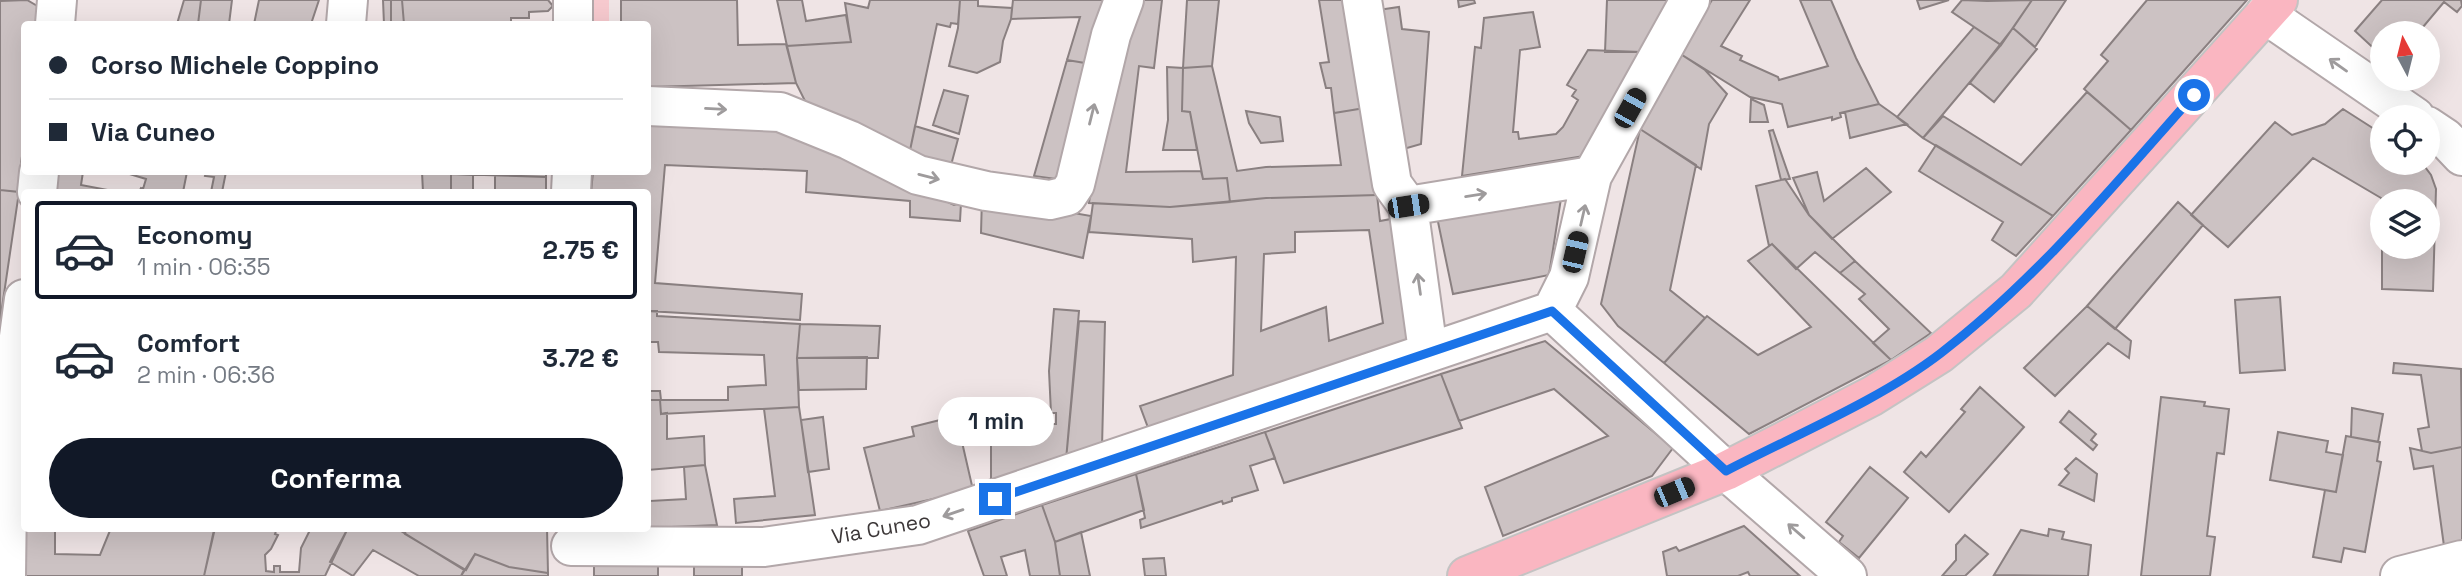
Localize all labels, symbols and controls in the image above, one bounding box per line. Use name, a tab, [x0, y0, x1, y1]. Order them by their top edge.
north arrow	[2370, 21, 2440, 91]
map controls	[2370, 21, 2440, 259]
text: Corso Michele Coppino	[91, 48, 379, 82]
one-way arrow	[2329, 58, 2348, 72]
route start	[2178, 79, 2210, 111]
car	[1611, 85, 1650, 131]
one-way arrow	[704, 102, 727, 115]
one-way arrow	[1086, 103, 1099, 126]
button: locate	[2370, 105, 2440, 175]
text: Via Cuneo	[91, 115, 215, 149]
one-way arrow	[917, 171, 940, 184]
one-way arrow	[1464, 188, 1487, 201]
button: layers	[2370, 189, 2440, 259]
car	[1386, 192, 1431, 220]
one-way arrow	[1577, 204, 1590, 227]
text: Economy	[137, 218, 253, 252]
icon: car	[53, 219, 116, 282]
car	[1561, 229, 1590, 275]
text: 2.75 €	[542, 233, 619, 267]
text: 1 min · 06:35	[137, 252, 270, 282]
one-way arrow	[1412, 273, 1425, 295]
text: Comfort	[137, 326, 240, 360]
icon: car	[53, 327, 116, 390]
text: 3.72 €	[542, 341, 619, 375]
text: 2 min · 06:36	[137, 360, 275, 390]
callout: 1 min	[937, 398, 1053, 447]
text: 1 min	[968, 406, 1024, 436]
button: Conferma	[49, 438, 623, 518]
car	[1651, 474, 1698, 510]
route end	[979, 483, 1011, 515]
street label: Via Cuneo	[829, 506, 933, 550]
one-way arrow	[943, 508, 965, 520]
one-way arrow	[1787, 523, 1805, 539]

